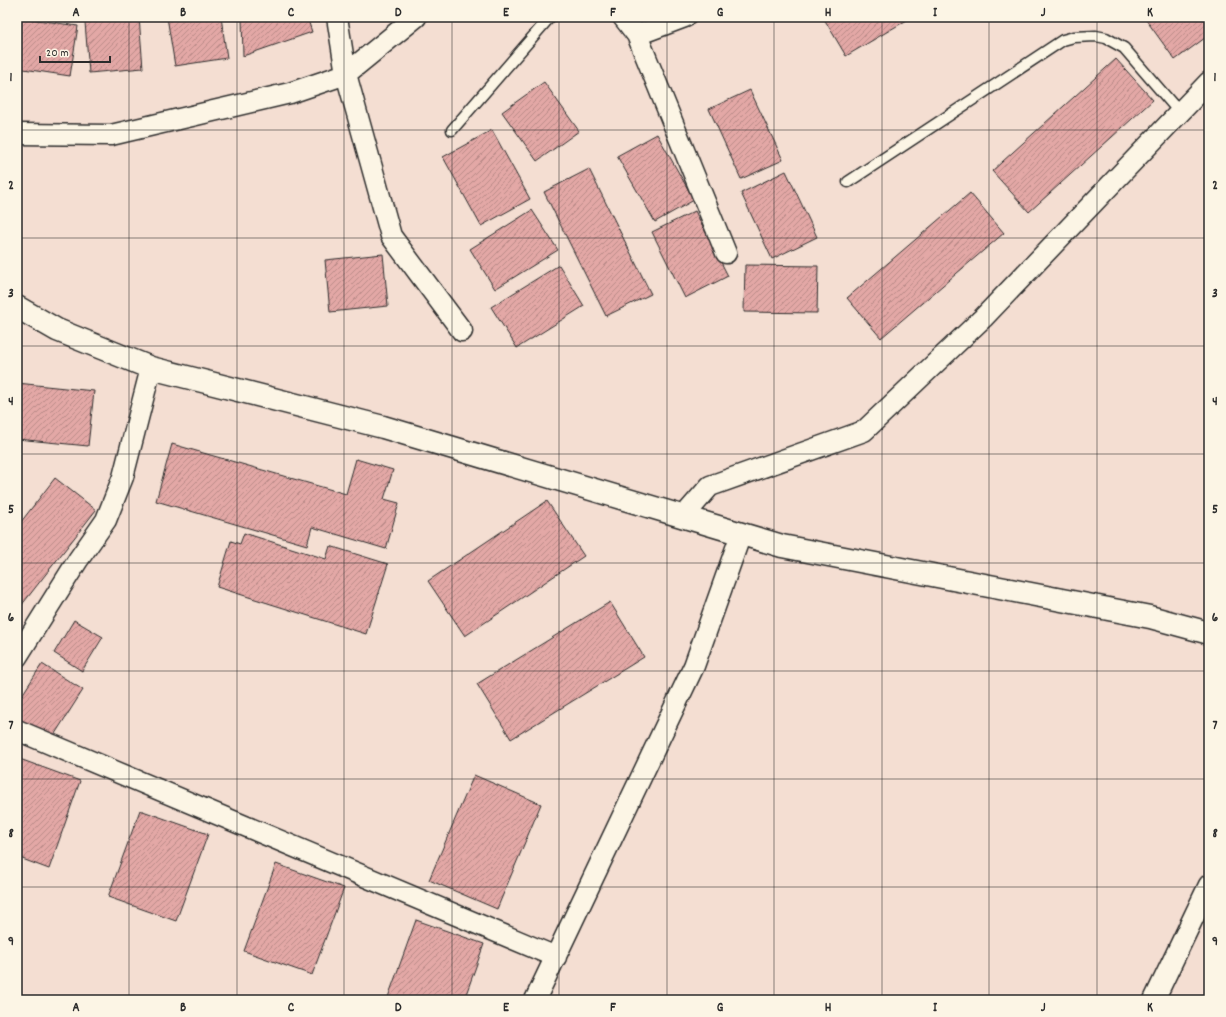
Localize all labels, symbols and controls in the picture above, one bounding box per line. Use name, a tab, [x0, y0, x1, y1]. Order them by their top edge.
text: A	[72, 4, 80, 23]
text: B	[180, 4, 186, 23]
text: C	[288, 4, 295, 23]
text: D	[395, 4, 402, 23]
text: E	[503, 4, 510, 23]
text: F	[610, 4, 616, 23]
text: G	[717, 4, 724, 23]
text: H	[825, 4, 832, 23]
text: I	[933, 4, 938, 23]
text: J	[1041, 4, 1046, 23]
text: K	[1147, 4, 1153, 23]
scale bar	[40, 38, 110, 64]
text: 20 m	[46, 45, 69, 62]
text: 1	[10, 69, 13, 88]
text: 1	[1214, 69, 1217, 88]
text: 2	[8, 177, 14, 196]
text: 2	[1212, 177, 1218, 196]
text: 3	[8, 285, 14, 304]
text: 3	[1212, 285, 1218, 304]
text: 4	[8, 393, 14, 412]
text: 4	[1212, 393, 1218, 412]
text: 5	[8, 501, 14, 520]
text: 5	[1212, 501, 1218, 520]
text: 6	[8, 609, 15, 628]
text: 6	[1212, 609, 1219, 628]
text: 7	[9, 717, 14, 736]
text: 7	[1213, 717, 1218, 736]
text: 8	[8, 825, 14, 844]
text: 8	[1212, 825, 1218, 844]
text: 9	[8, 933, 14, 952]
text: 9	[1212, 933, 1218, 952]
text: A	[72, 999, 80, 1017]
text: B	[180, 999, 186, 1017]
text: C	[288, 999, 295, 1017]
text: D	[395, 999, 402, 1017]
text: E	[503, 999, 510, 1017]
text: F	[610, 999, 616, 1017]
text: G	[717, 999, 724, 1017]
text: H	[825, 999, 832, 1017]
text: I	[933, 999, 938, 1017]
text: J	[1041, 999, 1046, 1017]
text: K	[1147, 999, 1153, 1017]

